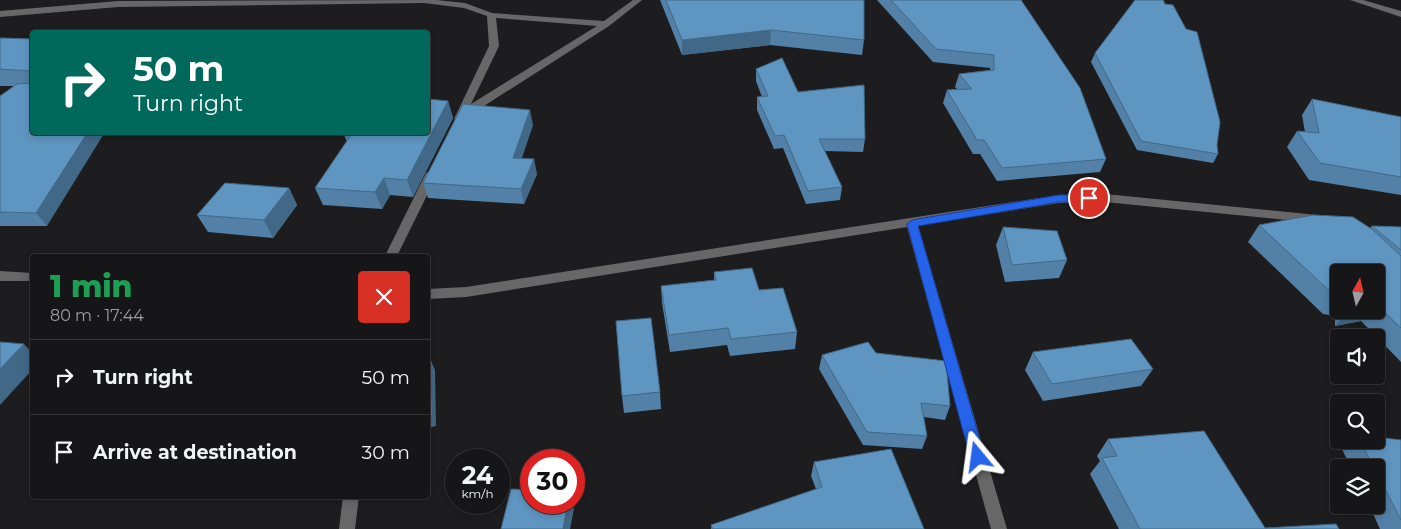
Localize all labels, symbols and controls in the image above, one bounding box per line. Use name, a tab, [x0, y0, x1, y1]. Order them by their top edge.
text: 50 m	[133, 47, 224, 90]
icon: right	[50, 50, 115, 115]
text: Turn right	[133, 90, 243, 117]
pin	[1068, 177, 1110, 219]
icon: arrive	[1075, 184, 1103, 212]
north arrow	[1330, 264, 1385, 319]
map controls	[1330, 264, 1385, 514]
text: 1 min	[50, 268, 133, 305]
button: close	[358, 271, 410, 323]
text: 80 m · 17:44	[50, 306, 144, 325]
button: sound	[1330, 329, 1385, 384]
icon: right	[50, 363, 78, 391]
text: Turn right	[93, 366, 193, 389]
text: 50 m	[362, 366, 410, 389]
button: search	[1330, 394, 1385, 449]
position arrow	[951, 430, 1003, 482]
icon: arrive	[50, 438, 78, 466]
text: Arrive at destination	[93, 441, 297, 464]
text: 30 m	[362, 441, 410, 464]
speed limit sign: 30	[520, 449, 585, 514]
button: layers	[1330, 459, 1385, 514]
text: 24	[462, 460, 493, 490]
text: km/h	[461, 486, 494, 501]

